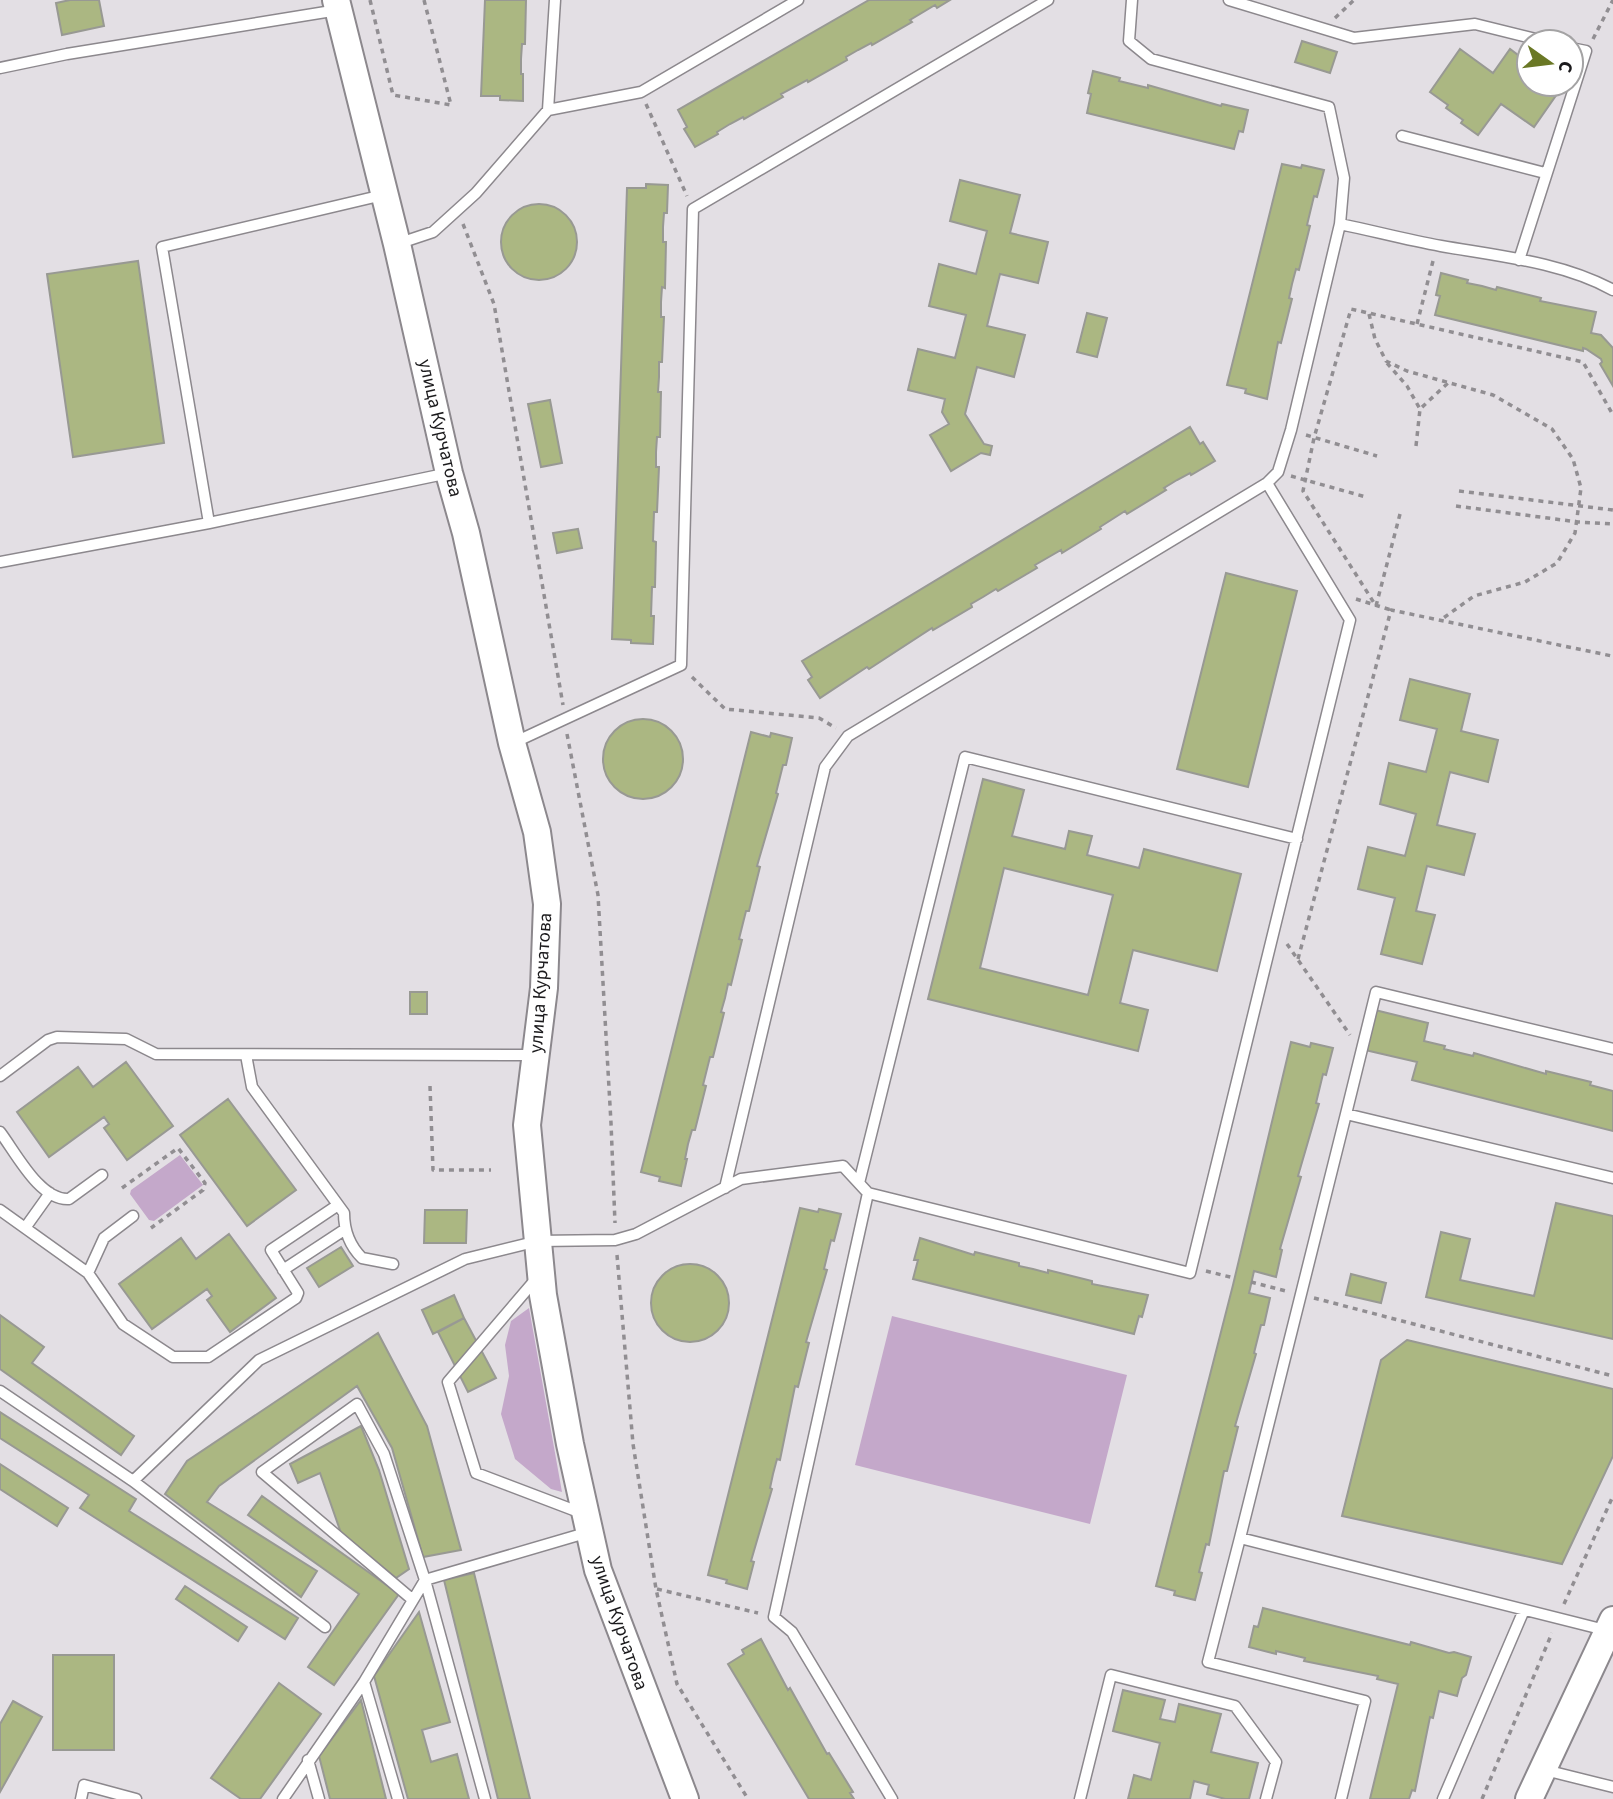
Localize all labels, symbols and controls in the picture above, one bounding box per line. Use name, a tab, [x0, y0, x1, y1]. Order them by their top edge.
north arrow	[1515, 28, 1585, 98]
text: С	[1551, 58, 1579, 75]
street label: улица Курчатова	[411, 356, 469, 500]
street label: улица Курчатова	[523, 912, 559, 1054]
street label: улица Курчатова	[583, 1552, 655, 1694]

